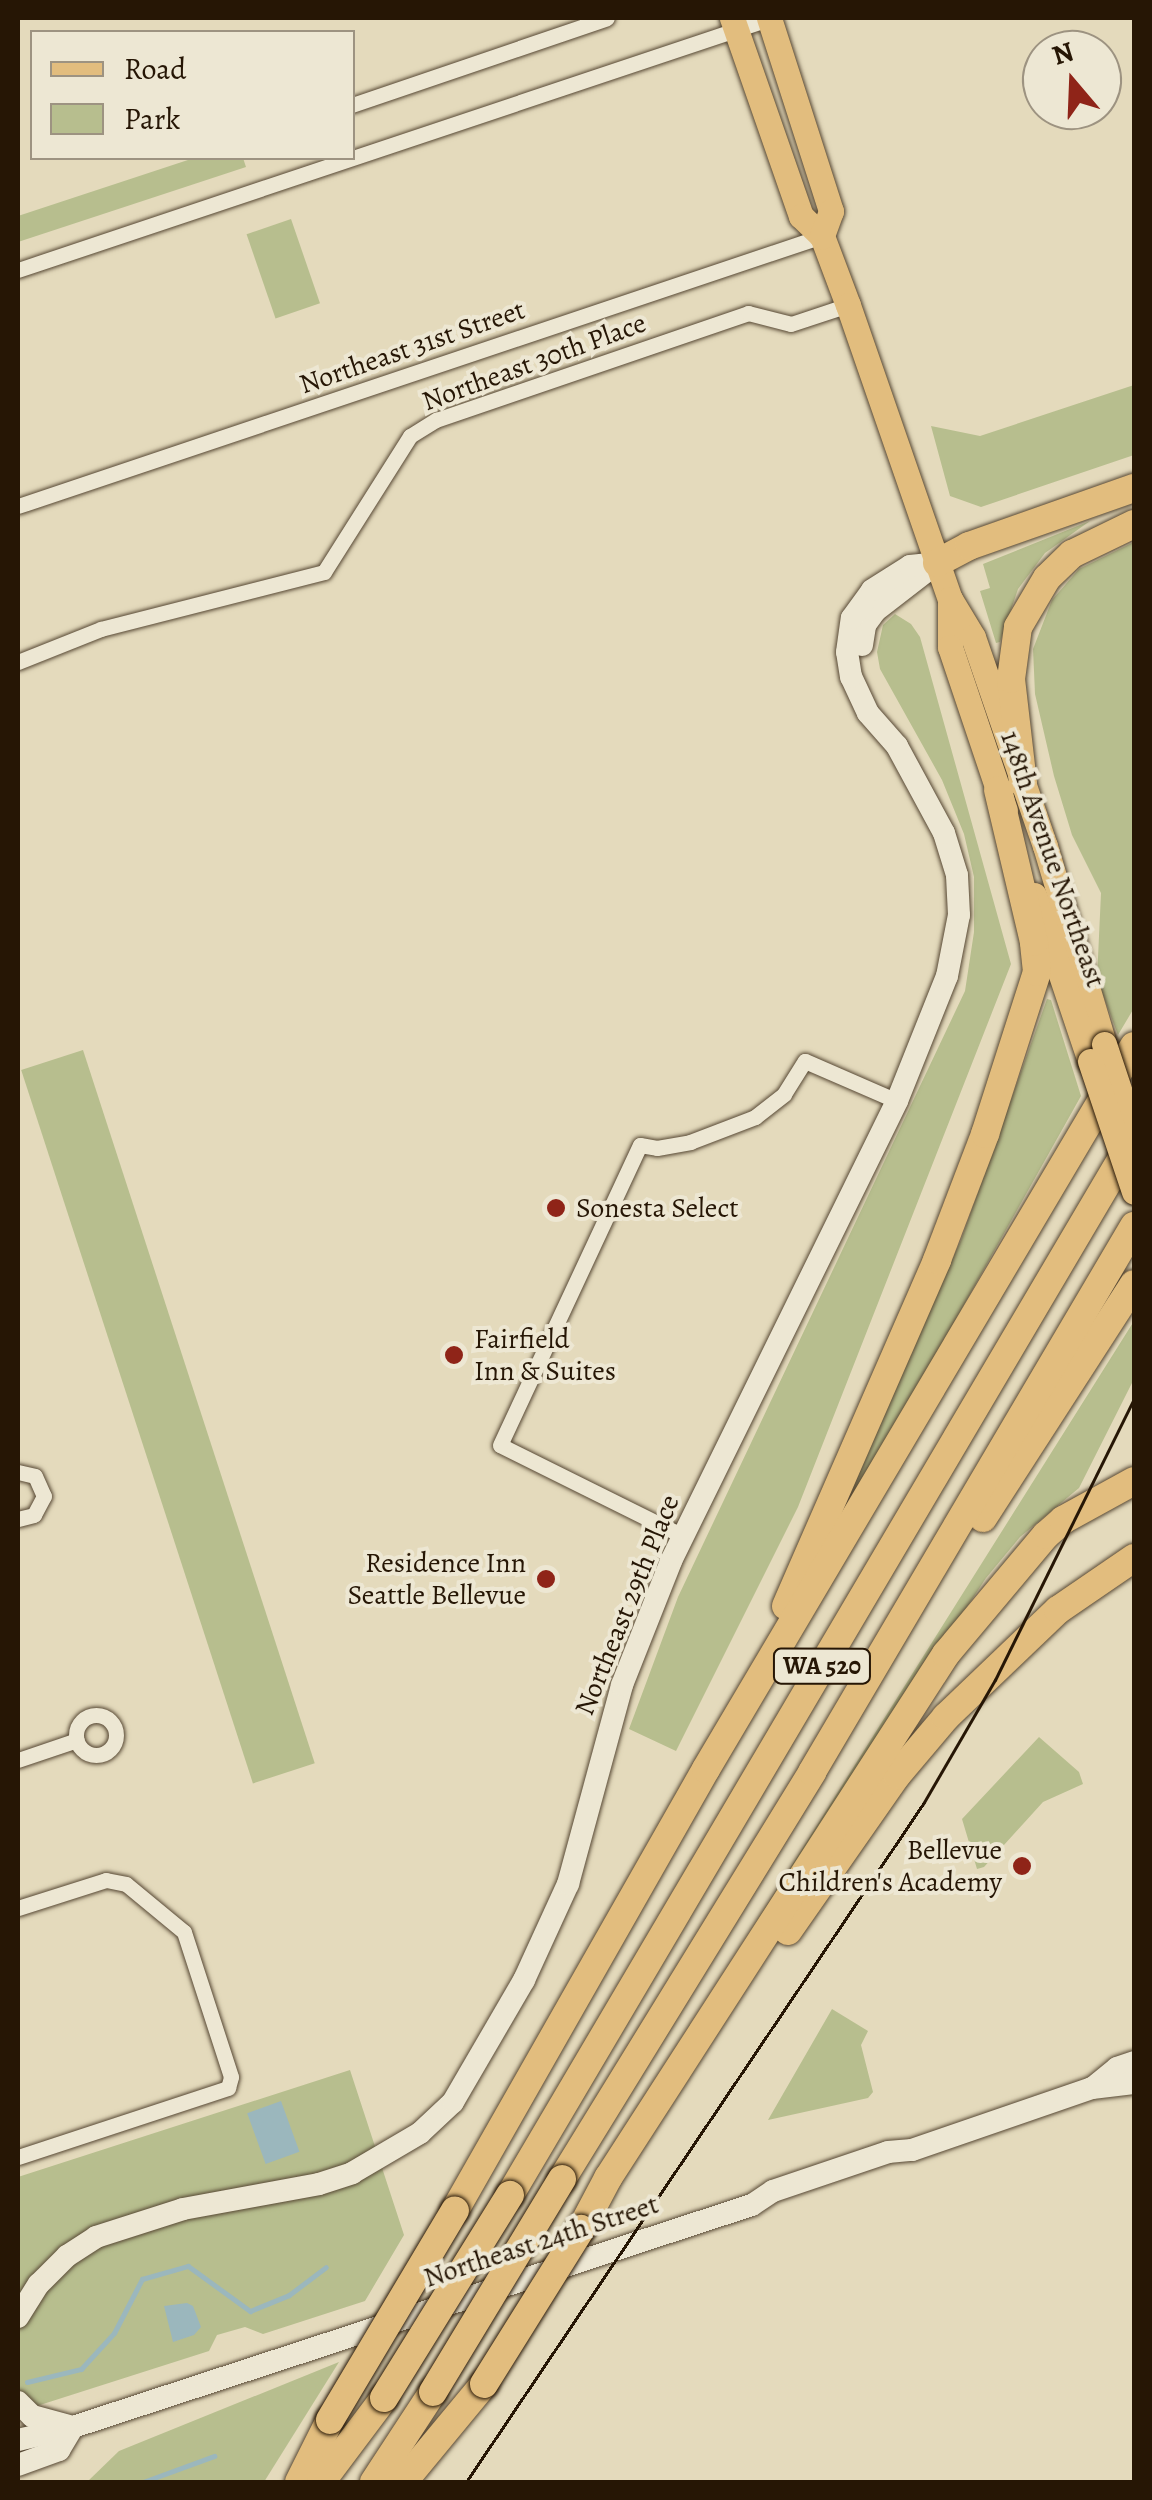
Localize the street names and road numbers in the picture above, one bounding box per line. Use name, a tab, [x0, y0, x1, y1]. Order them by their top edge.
street label: Northeast 31st Street	[295, 293, 529, 401]
street label: Northeast 30th Place	[418, 306, 650, 418]
street label: 148th Avenue Northeast	[993, 726, 1113, 992]
street label: Northeast 29th Place	[567, 1490, 687, 1720]
road number: WA 520	[772, 1646, 872, 1686]
street label: Northeast 24th Street	[419, 2187, 663, 2295]

